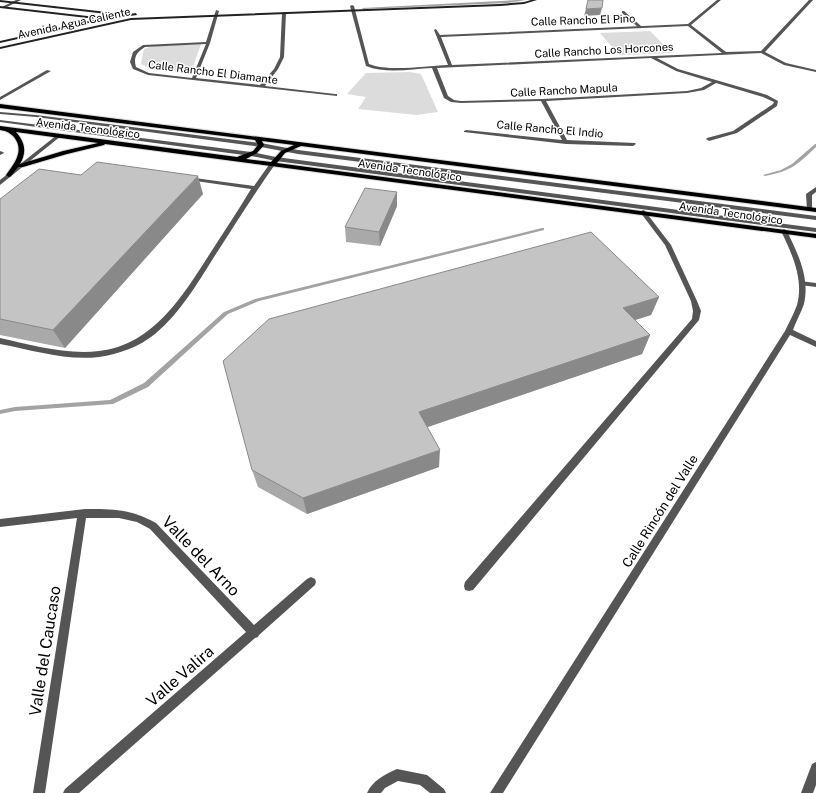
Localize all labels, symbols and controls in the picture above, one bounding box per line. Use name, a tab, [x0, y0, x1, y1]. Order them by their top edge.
street label: Avenida Agua Caliente	[17, 5, 131, 41]
street label: Calle Rancho El Pino	[531, 12, 635, 28]
street label: Calle Rancho Los Horcones	[534, 40, 674, 60]
street label: Calle Rancho El Diamante	[147, 58, 279, 86]
street label: Calle Rancho Mapula	[510, 81, 618, 99]
street label: Avenida Tecnológico	[35, 116, 141, 140]
street label: Calle Rancho El Indio	[496, 118, 604, 140]
street label: Avenida Tecnológico	[357, 157, 463, 183]
street label: Avenida Tecnológico	[678, 200, 784, 226]
street label: Calle Rincón del Valle	[619, 452, 701, 570]
street label: Valle del Arno	[158, 512, 244, 600]
street label: Valle del Caucaso	[25, 585, 65, 717]
street label: Valle Valira	[142, 642, 218, 710]

